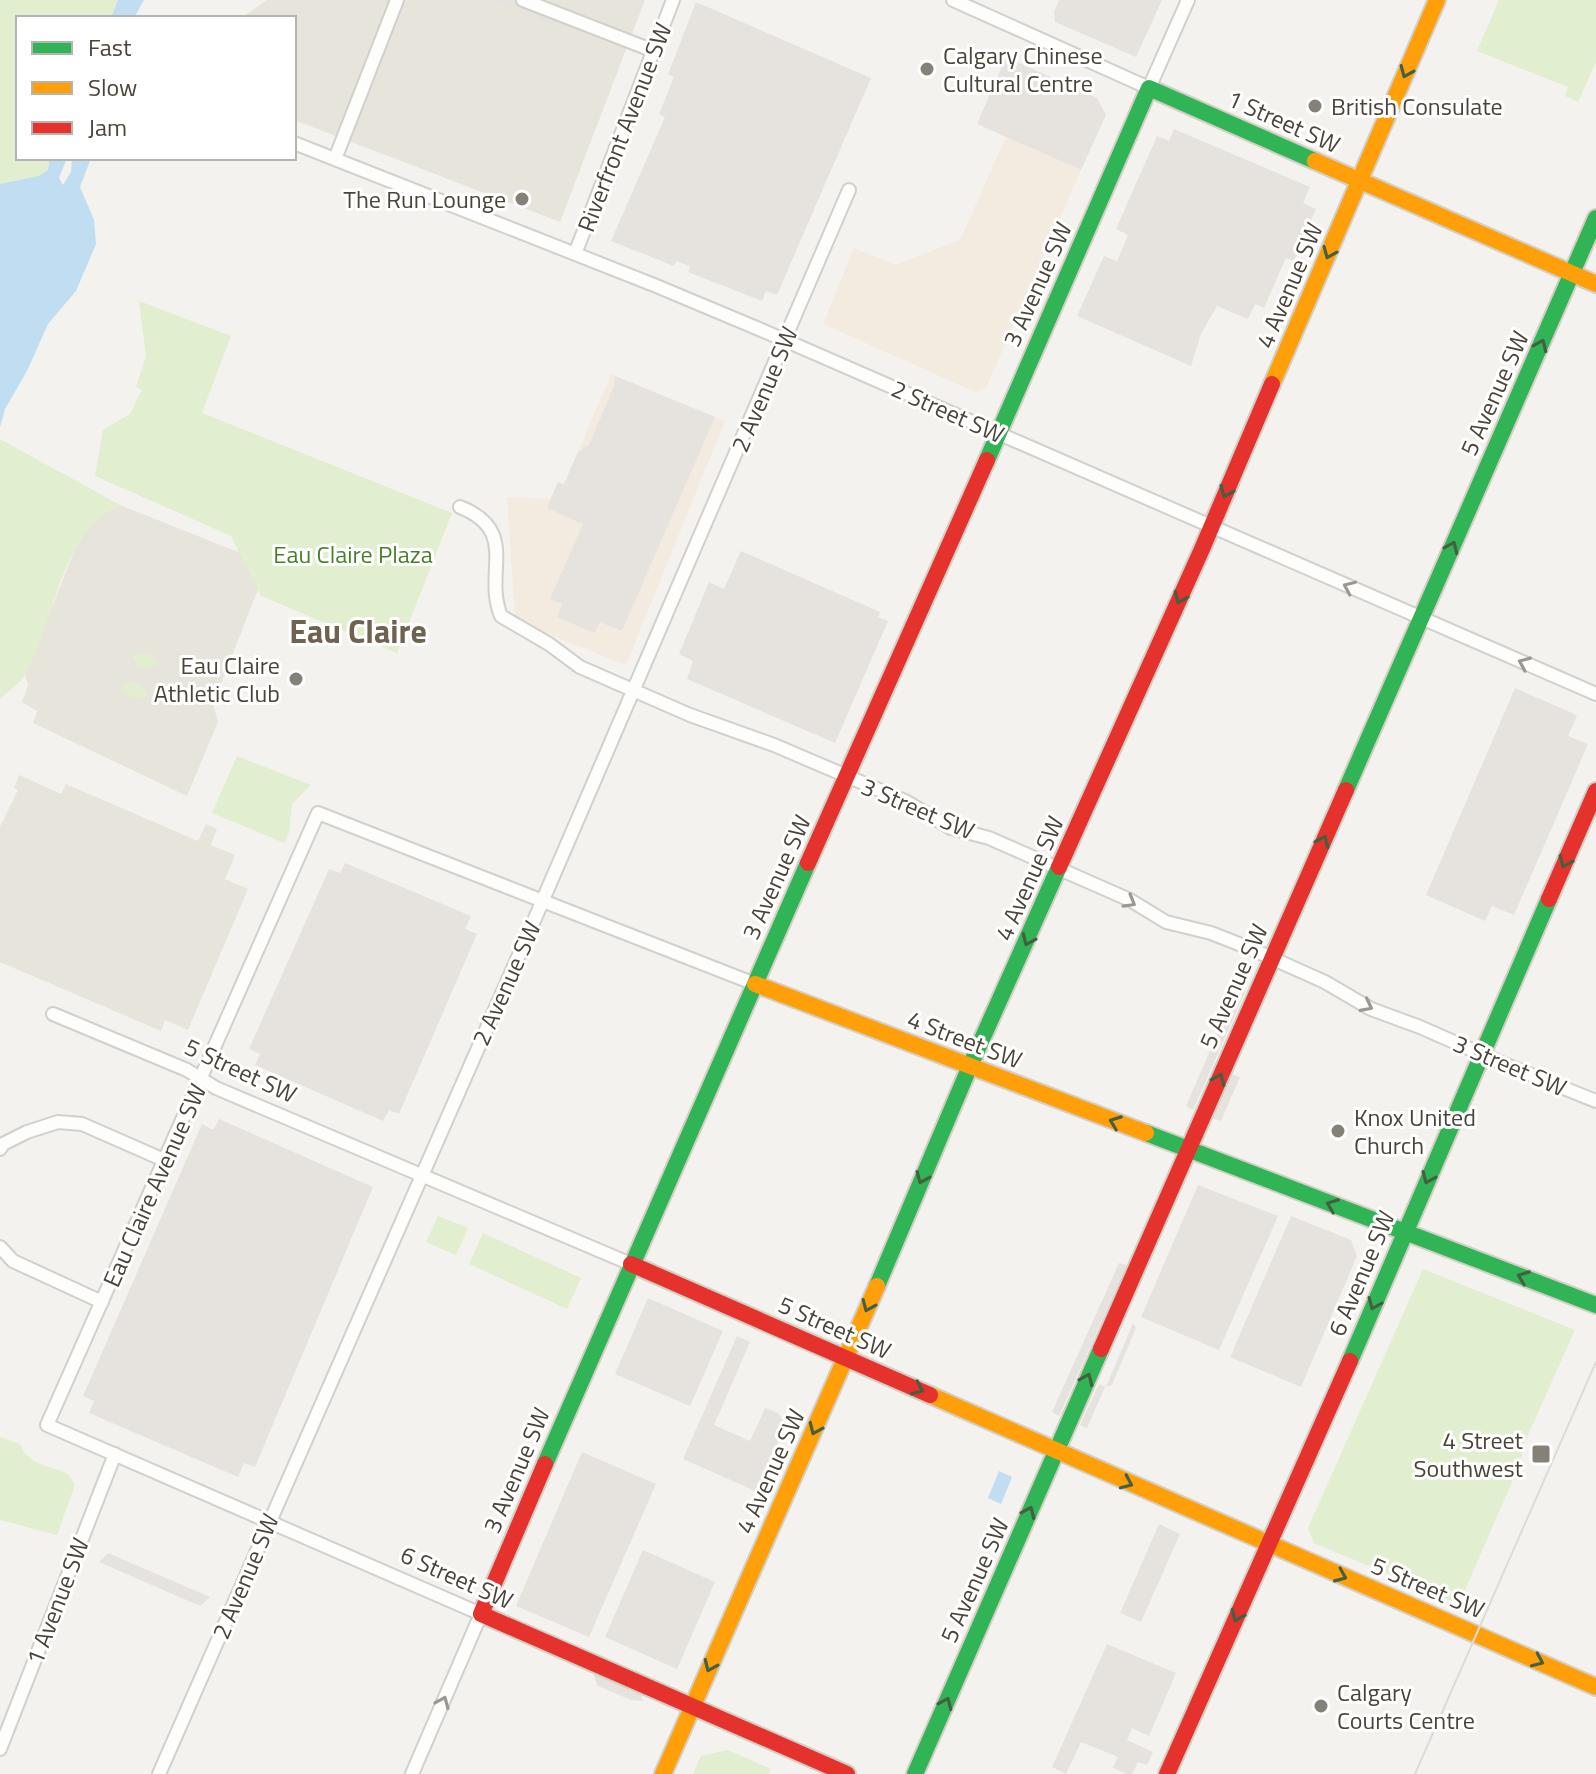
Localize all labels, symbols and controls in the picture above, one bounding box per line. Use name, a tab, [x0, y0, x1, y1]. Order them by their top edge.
legend	[16, 16, 296, 160]
street label: Riverfront Avenue SW	[567, 17, 681, 237]
text: Fast	[88, 29, 132, 65]
place label: Calgary Chinese Cultural Centre	[943, 37, 1103, 101]
marker: Calgary Chinese Cultural Centre	[918, 60, 936, 78]
one-way arrow	[1400, 63, 1416, 78]
text: Slow	[88, 69, 137, 105]
street label: 1 Street SW	[1222, 80, 1346, 162]
place label: British Consulate	[1331, 88, 1503, 124]
marker: British Consulate	[1306, 97, 1324, 115]
text: Jam	[88, 109, 127, 145]
place label: The Run Lounge	[343, 181, 506, 217]
marker: The Run Lounge	[513, 190, 531, 208]
street label: 3 Avenue SW	[993, 216, 1081, 352]
street label: 4 Avenue SW	[1246, 217, 1332, 353]
one-way arrow	[1323, 245, 1339, 259]
street label: 2 Avenue SW	[721, 321, 807, 457]
street label: 5 Avenue SW	[1450, 325, 1538, 461]
one-way arrow	[1531, 339, 1547, 354]
street label: 2 Street SW	[886, 370, 1010, 452]
one-way arrow	[1220, 484, 1236, 498]
park label: Eau Claire Plaza	[273, 536, 433, 572]
one-way arrow	[1443, 541, 1459, 555]
one-way arrow	[1343, 581, 1358, 597]
one-way arrow	[1173, 590, 1189, 604]
district label: Eau Claire	[289, 607, 427, 655]
place label: Eau Claire Athletic Club	[154, 647, 280, 711]
one-way arrow	[1518, 657, 1533, 673]
marker: Eau Claire Athletic Club	[287, 670, 305, 688]
street label: 3 Street SW	[856, 768, 980, 848]
street label: 3 Avenue SW	[732, 809, 820, 945]
street label: 4 Avenue SW	[985, 810, 1073, 946]
one-way arrow	[1314, 835, 1330, 849]
one-way arrow	[1558, 854, 1574, 868]
one-way arrow	[1121, 892, 1136, 908]
street label: 2 Avenue SW	[462, 915, 550, 1051]
street label: 5 Avenue SW	[1189, 918, 1277, 1054]
one-way arrow	[1021, 932, 1037, 946]
one-way arrow	[1358, 997, 1373, 1012]
street label: 4 Street SW	[902, 1001, 1028, 1077]
street label: 3 Street SW	[1448, 1025, 1572, 1105]
street label: 5 Street SW	[179, 1028, 303, 1112]
one-way arrow	[1209, 1073, 1225, 1087]
street label: Eau Claire Avenue SW	[93, 1078, 215, 1292]
place label: Knox United Church	[1354, 1099, 1476, 1163]
one-way arrow	[1109, 1115, 1123, 1132]
marker: Knox United Church	[1329, 1122, 1347, 1140]
one-way arrow	[916, 1170, 932, 1184]
one-way arrow	[1421, 1170, 1437, 1184]
one-way arrow	[1325, 1198, 1339, 1215]
street label: 6 Avenue SW	[1318, 1205, 1404, 1341]
one-way arrow	[1517, 1270, 1531, 1287]
street label: 5 Street SW	[773, 1286, 897, 1368]
one-way arrow	[1368, 1296, 1384, 1310]
one-way arrow	[862, 1298, 878, 1312]
one-way arrow	[1078, 1373, 1094, 1388]
one-way arrow	[910, 1379, 924, 1395]
street label: 3 Avenue SW	[473, 1402, 559, 1538]
street label: 4 Avenue SW	[726, 1403, 814, 1539]
one-way arrow	[808, 1420, 824, 1435]
place label: 4 Street Southwest	[1414, 1422, 1524, 1486]
marker: 4 Street Southwest	[1530, 1443, 1552, 1465]
one-way arrow	[1119, 1473, 1133, 1489]
one-way arrow	[1020, 1506, 1036, 1520]
street label: 2 Avenue SW	[202, 1508, 288, 1644]
street label: 5 Avenue SW	[930, 1512, 1018, 1648]
street label: 1 Avenue SW	[16, 1532, 98, 1670]
street label: 6 Street SW	[395, 1536, 519, 1618]
street label: 5 Street SW	[1366, 1547, 1490, 1627]
one-way arrow	[1332, 1566, 1347, 1582]
one-way arrow	[1231, 1608, 1247, 1622]
one-way arrow	[1530, 1652, 1544, 1668]
one-way arrow	[704, 1658, 720, 1673]
place label: Calgary Courts Centre	[1337, 1674, 1475, 1738]
one-way arrow	[433, 1696, 449, 1711]
one-way arrow	[937, 1696, 953, 1711]
marker: Calgary Courts Centre	[1312, 1697, 1330, 1715]

